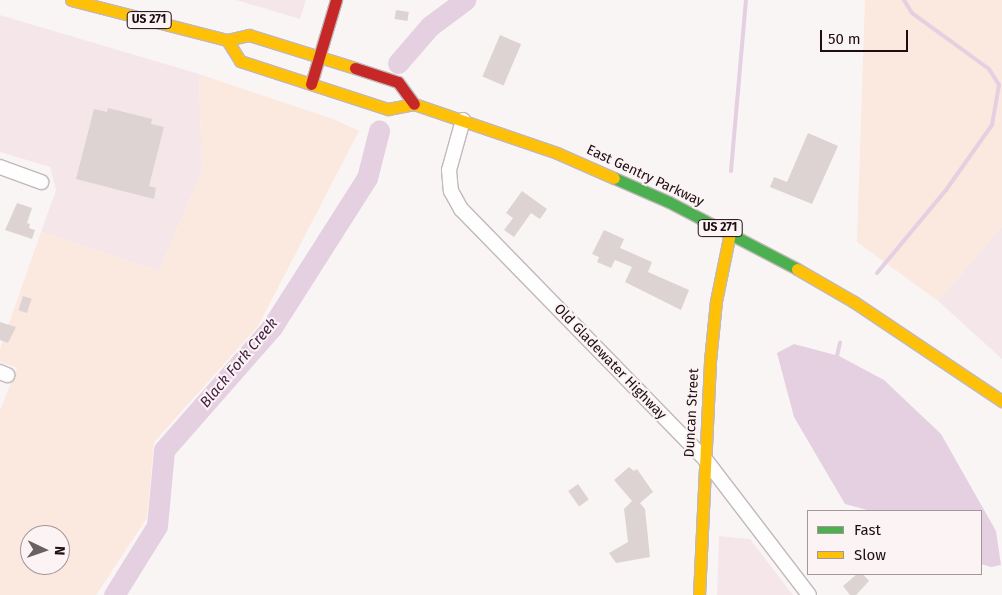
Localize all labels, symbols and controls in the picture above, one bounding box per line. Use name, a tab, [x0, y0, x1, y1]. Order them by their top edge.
road number: US 271	[126, 10, 172, 30]
scale bar	[822, 20, 910, 52]
text: 50 m	[828, 30, 861, 48]
street label: East Gentry Parkway	[584, 141, 706, 211]
road number: US 271	[698, 218, 742, 238]
street label: Old Gladewater Highway	[550, 301, 670, 423]
water label: Black Fork Creek	[196, 315, 282, 411]
street label: Duncan Street	[681, 368, 703, 458]
legend	[807, 510, 982, 575]
text: Fast	[854, 521, 881, 539]
north arrow	[20, 525, 70, 575]
text: N	[51, 546, 68, 556]
text: Slow	[854, 546, 886, 564]

